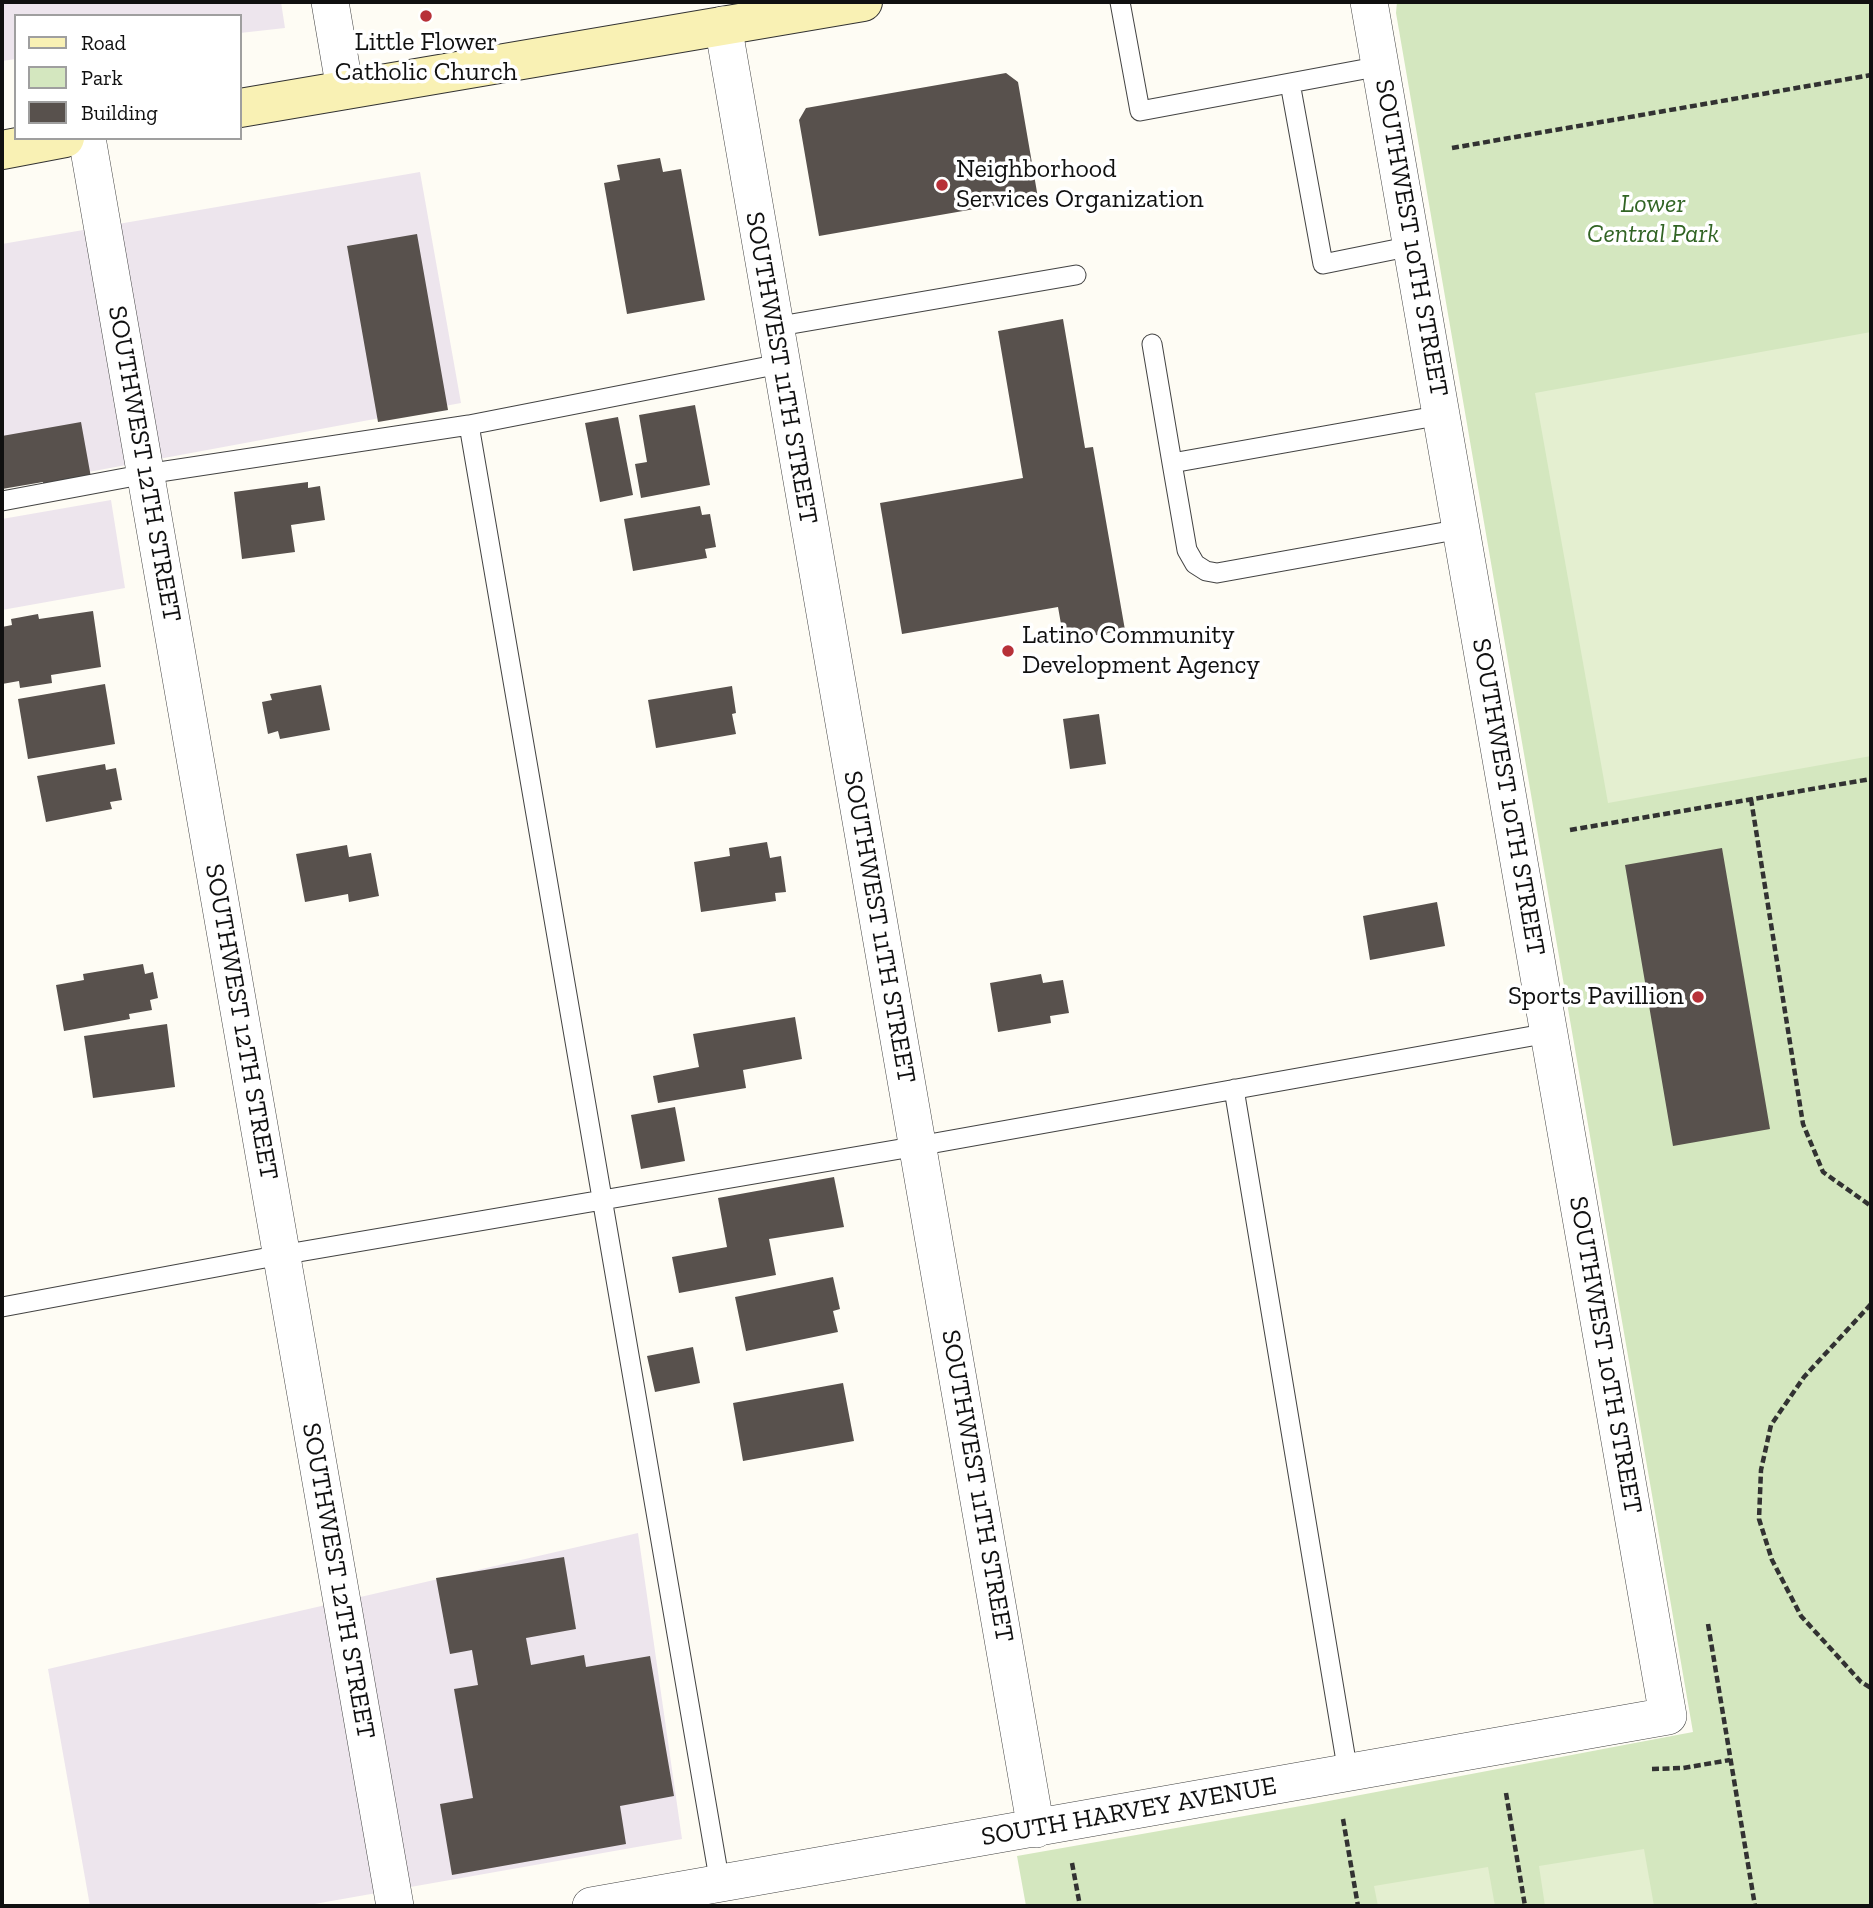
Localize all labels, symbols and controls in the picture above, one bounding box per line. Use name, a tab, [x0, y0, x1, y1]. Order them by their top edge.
marker: Little Flower Catholic Church	[418, 8, 434, 24]
legend	[14, 14, 242, 140]
place label: Little Flower Catholic Church	[335, 27, 517, 88]
text: Road	[81, 30, 126, 55]
text: Park	[81, 65, 123, 90]
street label: SOUTHWEST 10TH STREET	[1368, 77, 1454, 399]
text: Building	[81, 100, 158, 125]
place label: Neighborhood Services Organization	[956, 154, 1204, 216]
marker: Neighborhood Services Organization	[934, 177, 950, 193]
park label: Lower Central Park	[1587, 189, 1719, 250]
street label: SOUTHWEST 11TH STREET	[738, 210, 824, 526]
street label: SOUTHWEST 12TH STREET	[101, 304, 187, 624]
place label: Latino Community Development Agency	[1022, 620, 1260, 682]
street label: SOUTHWEST 10TH STREET	[1465, 636, 1551, 958]
marker: Latino Community Development Agency	[1000, 643, 1016, 659]
street label: SOUTHWEST 11TH STREET	[836, 769, 922, 1085]
street label: SOUTHWEST 12TH STREET	[198, 862, 284, 1182]
place label: Sports Pavillion	[1508, 981, 1684, 1013]
marker: Sports Pavillion	[1690, 989, 1706, 1005]
street label: SOUTHWEST 10TH STREET	[1562, 1194, 1648, 1516]
street label: SOUTHWEST 11TH STREET	[934, 1328, 1020, 1644]
street label: SOUTHWEST 12TH STREET	[295, 1421, 381, 1741]
street label: SOUTH HARVEY AVENUE	[979, 1771, 1279, 1853]

